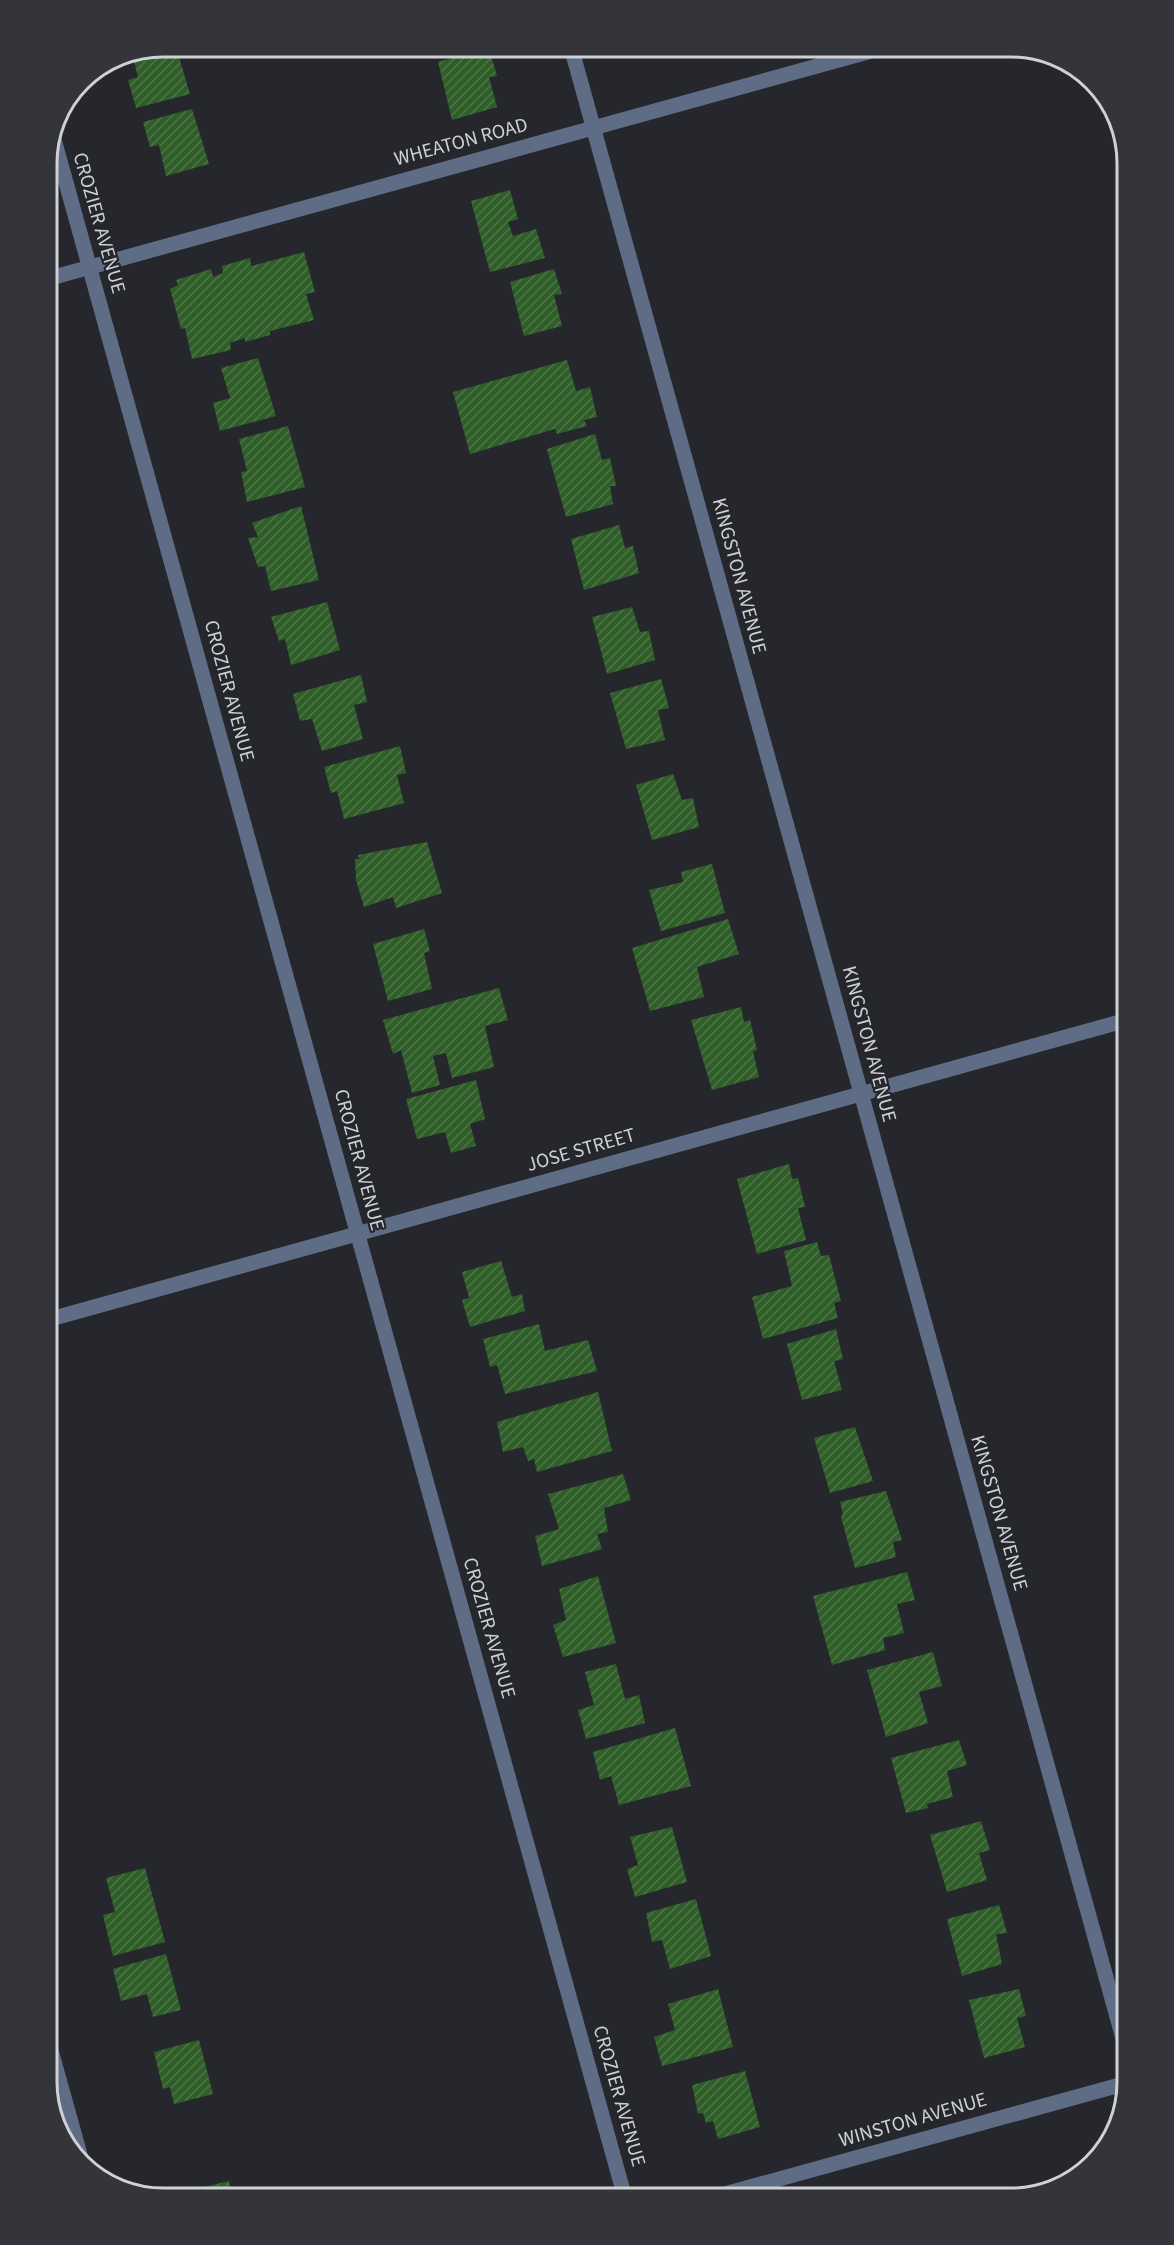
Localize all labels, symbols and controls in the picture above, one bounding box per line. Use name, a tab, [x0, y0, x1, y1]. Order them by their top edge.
street label: WHEATON ROAD	[391, 111, 531, 173]
street label: CROZIER AVENUE	[65, 149, 133, 297]
street label: KINGSTON AVENUE	[705, 495, 773, 657]
street label: CROZIER AVENUE	[197, 617, 261, 765]
street label: KINGSTON AVENUE	[835, 963, 903, 1125]
street label: CROZIER AVENUE	[327, 1086, 391, 1234]
street label: JOSE STREET	[523, 1121, 639, 1179]
street label: KINGSTON AVENUE	[963, 1432, 1035, 1594]
street label: CROZIER AVENUE	[455, 1554, 523, 1702]
street label: CROZIER AVENUE	[585, 2022, 653, 2170]
street label: WINSTON AVENUE	[836, 2086, 990, 2154]

